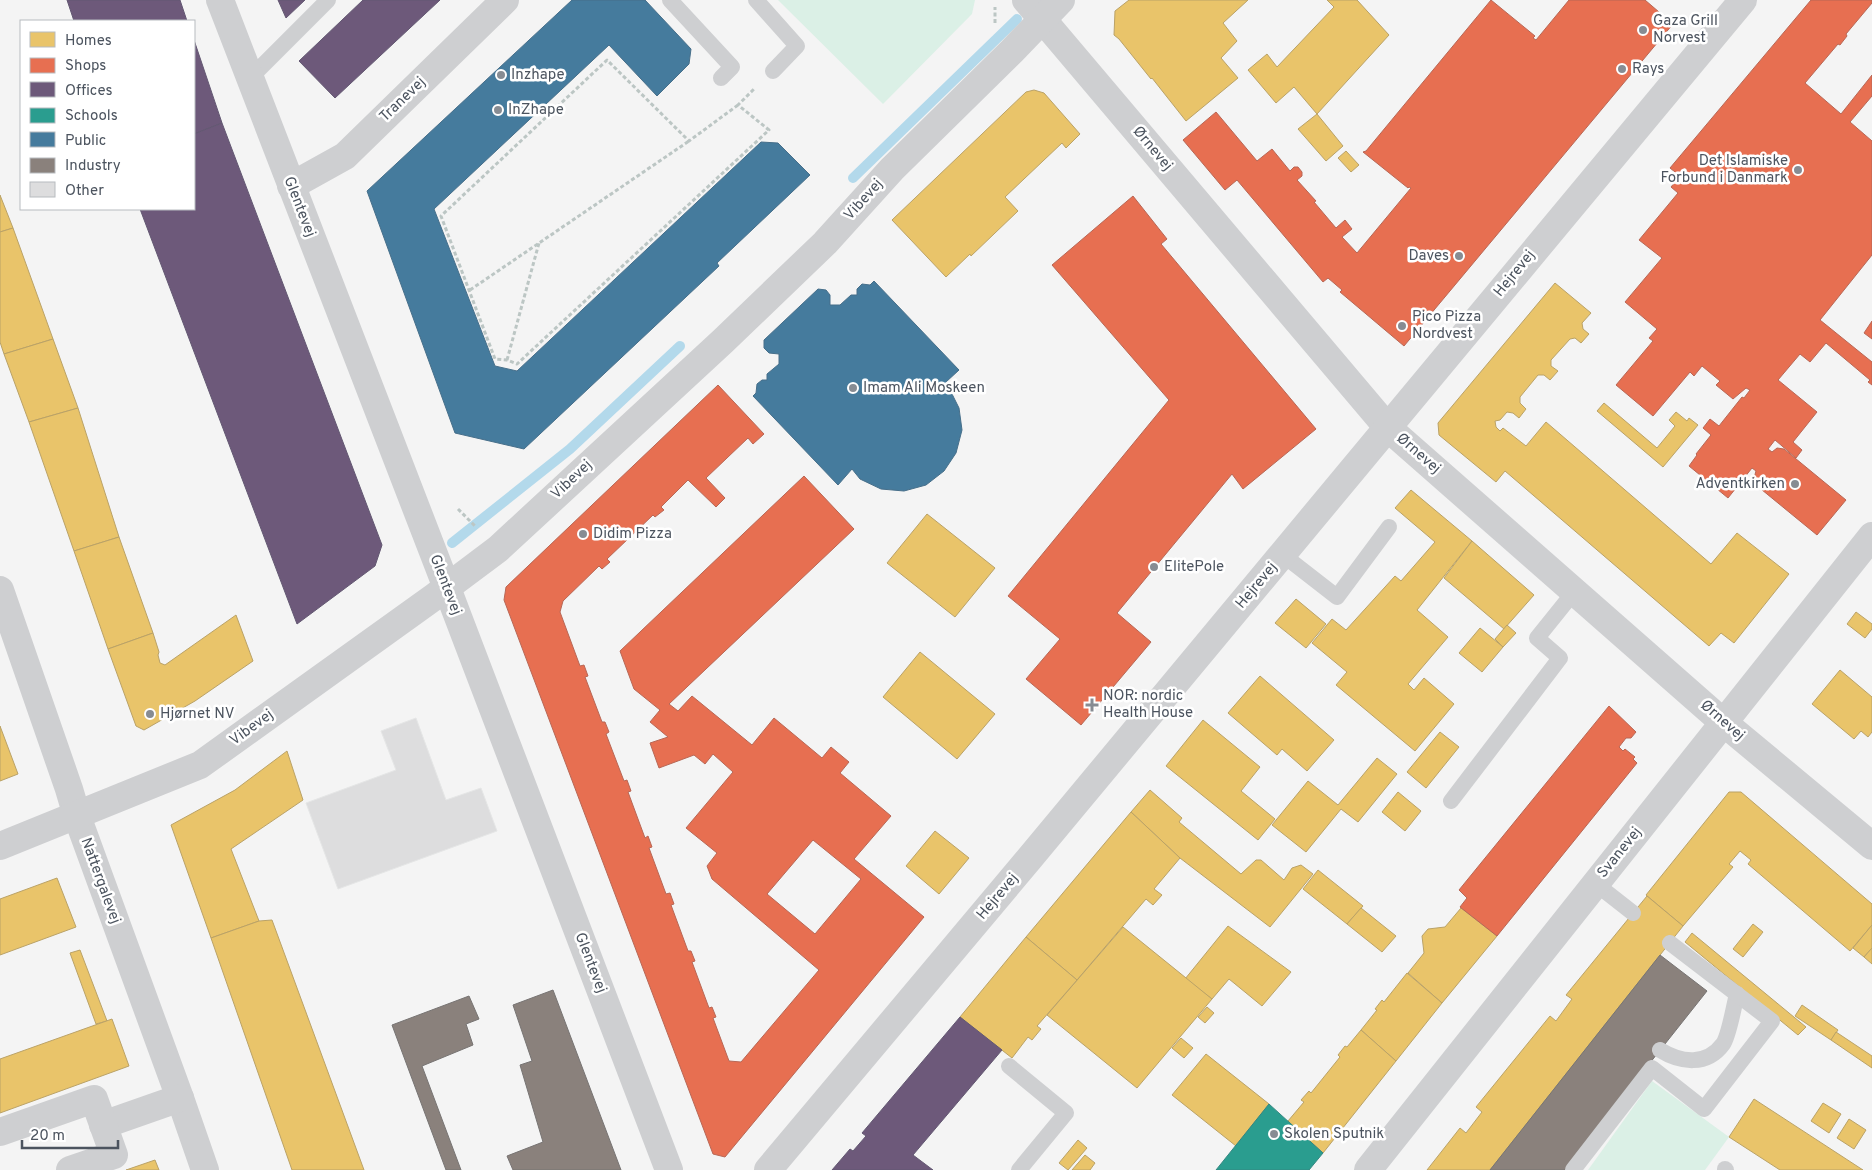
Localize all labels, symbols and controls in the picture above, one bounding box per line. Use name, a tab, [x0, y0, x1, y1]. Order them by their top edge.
place label: Gaza Grill Norvest	[1653, 12, 1718, 48]
legend	[20, 20, 195, 210]
marker: Gaza Grill Norvest	[1637, 24, 1649, 36]
text: Homes	[65, 32, 112, 51]
text: Shops	[65, 57, 106, 76]
place label: Rays	[1632, 60, 1664, 79]
marker: Rays	[1616, 63, 1628, 75]
place label: Inzhape	[511, 66, 565, 85]
marker: Inzhape	[495, 69, 507, 81]
street label: Tranevej	[376, 73, 430, 127]
text: Offices	[65, 82, 112, 101]
place label: InZhape	[508, 101, 564, 120]
marker: InZhape	[492, 104, 504, 116]
text: Schools	[65, 107, 118, 126]
street label: Ørnevej	[1128, 123, 1176, 175]
text: Public	[65, 132, 106, 151]
place label: Det Islamiske Forbund i Danmark	[1661, 152, 1788, 188]
text: Industry	[65, 157, 121, 176]
marker: Det Islamiske Forbund i Danmark	[1792, 164, 1804, 176]
street label: Glentevej	[279, 174, 319, 240]
street label: Vibevej	[840, 175, 888, 225]
text: Other	[65, 182, 104, 201]
place label: Daves	[1409, 247, 1449, 266]
street label: Hejrevej	[1490, 247, 1540, 301]
marker: Daves	[1453, 250, 1465, 262]
place label: Pico Pizza Nordvest	[1412, 308, 1481, 344]
marker: Pico Pizza Nordvest	[1396, 320, 1408, 332]
place label: Imam Ali Moskeen	[863, 379, 985, 398]
marker: Imam Ali Moskeen	[847, 382, 859, 394]
street label: Ørnevej	[1392, 430, 1444, 478]
street label: Vibevej	[547, 456, 597, 504]
place label: Adventkirken	[1695, 475, 1785, 494]
marker: Adventkirken	[1789, 478, 1801, 490]
place label: Didim Pizza	[593, 525, 672, 544]
marker: Didim Pizza	[577, 528, 589, 540]
street label: Glentevej	[425, 552, 465, 618]
place label: ElitePole	[1164, 558, 1224, 577]
street label: Hejrevej	[1232, 559, 1282, 613]
marker: ElitePole	[1148, 561, 1160, 573]
place label: NOR: nordic Health House	[1103, 687, 1193, 723]
street label: Ørnevej	[1696, 697, 1748, 745]
marker: NOR: nordic Health House	[1085, 698, 1099, 712]
place label: Hjørnet NV	[160, 705, 235, 724]
street label: Vibevej	[226, 706, 278, 750]
marker: Hjørnet NV	[144, 708, 156, 720]
street label: Svanevej	[1594, 824, 1646, 882]
street label: Nattergalevej	[76, 835, 124, 927]
street label: Hejrevej	[973, 870, 1023, 924]
street label: Glentevej	[570, 930, 610, 996]
scale bar	[22, 1118, 119, 1150]
place label: Skolen Sputnik	[1284, 1125, 1384, 1144]
text: 20 m	[30, 1127, 65, 1146]
marker: Skolen Sputnik	[1268, 1128, 1280, 1140]

